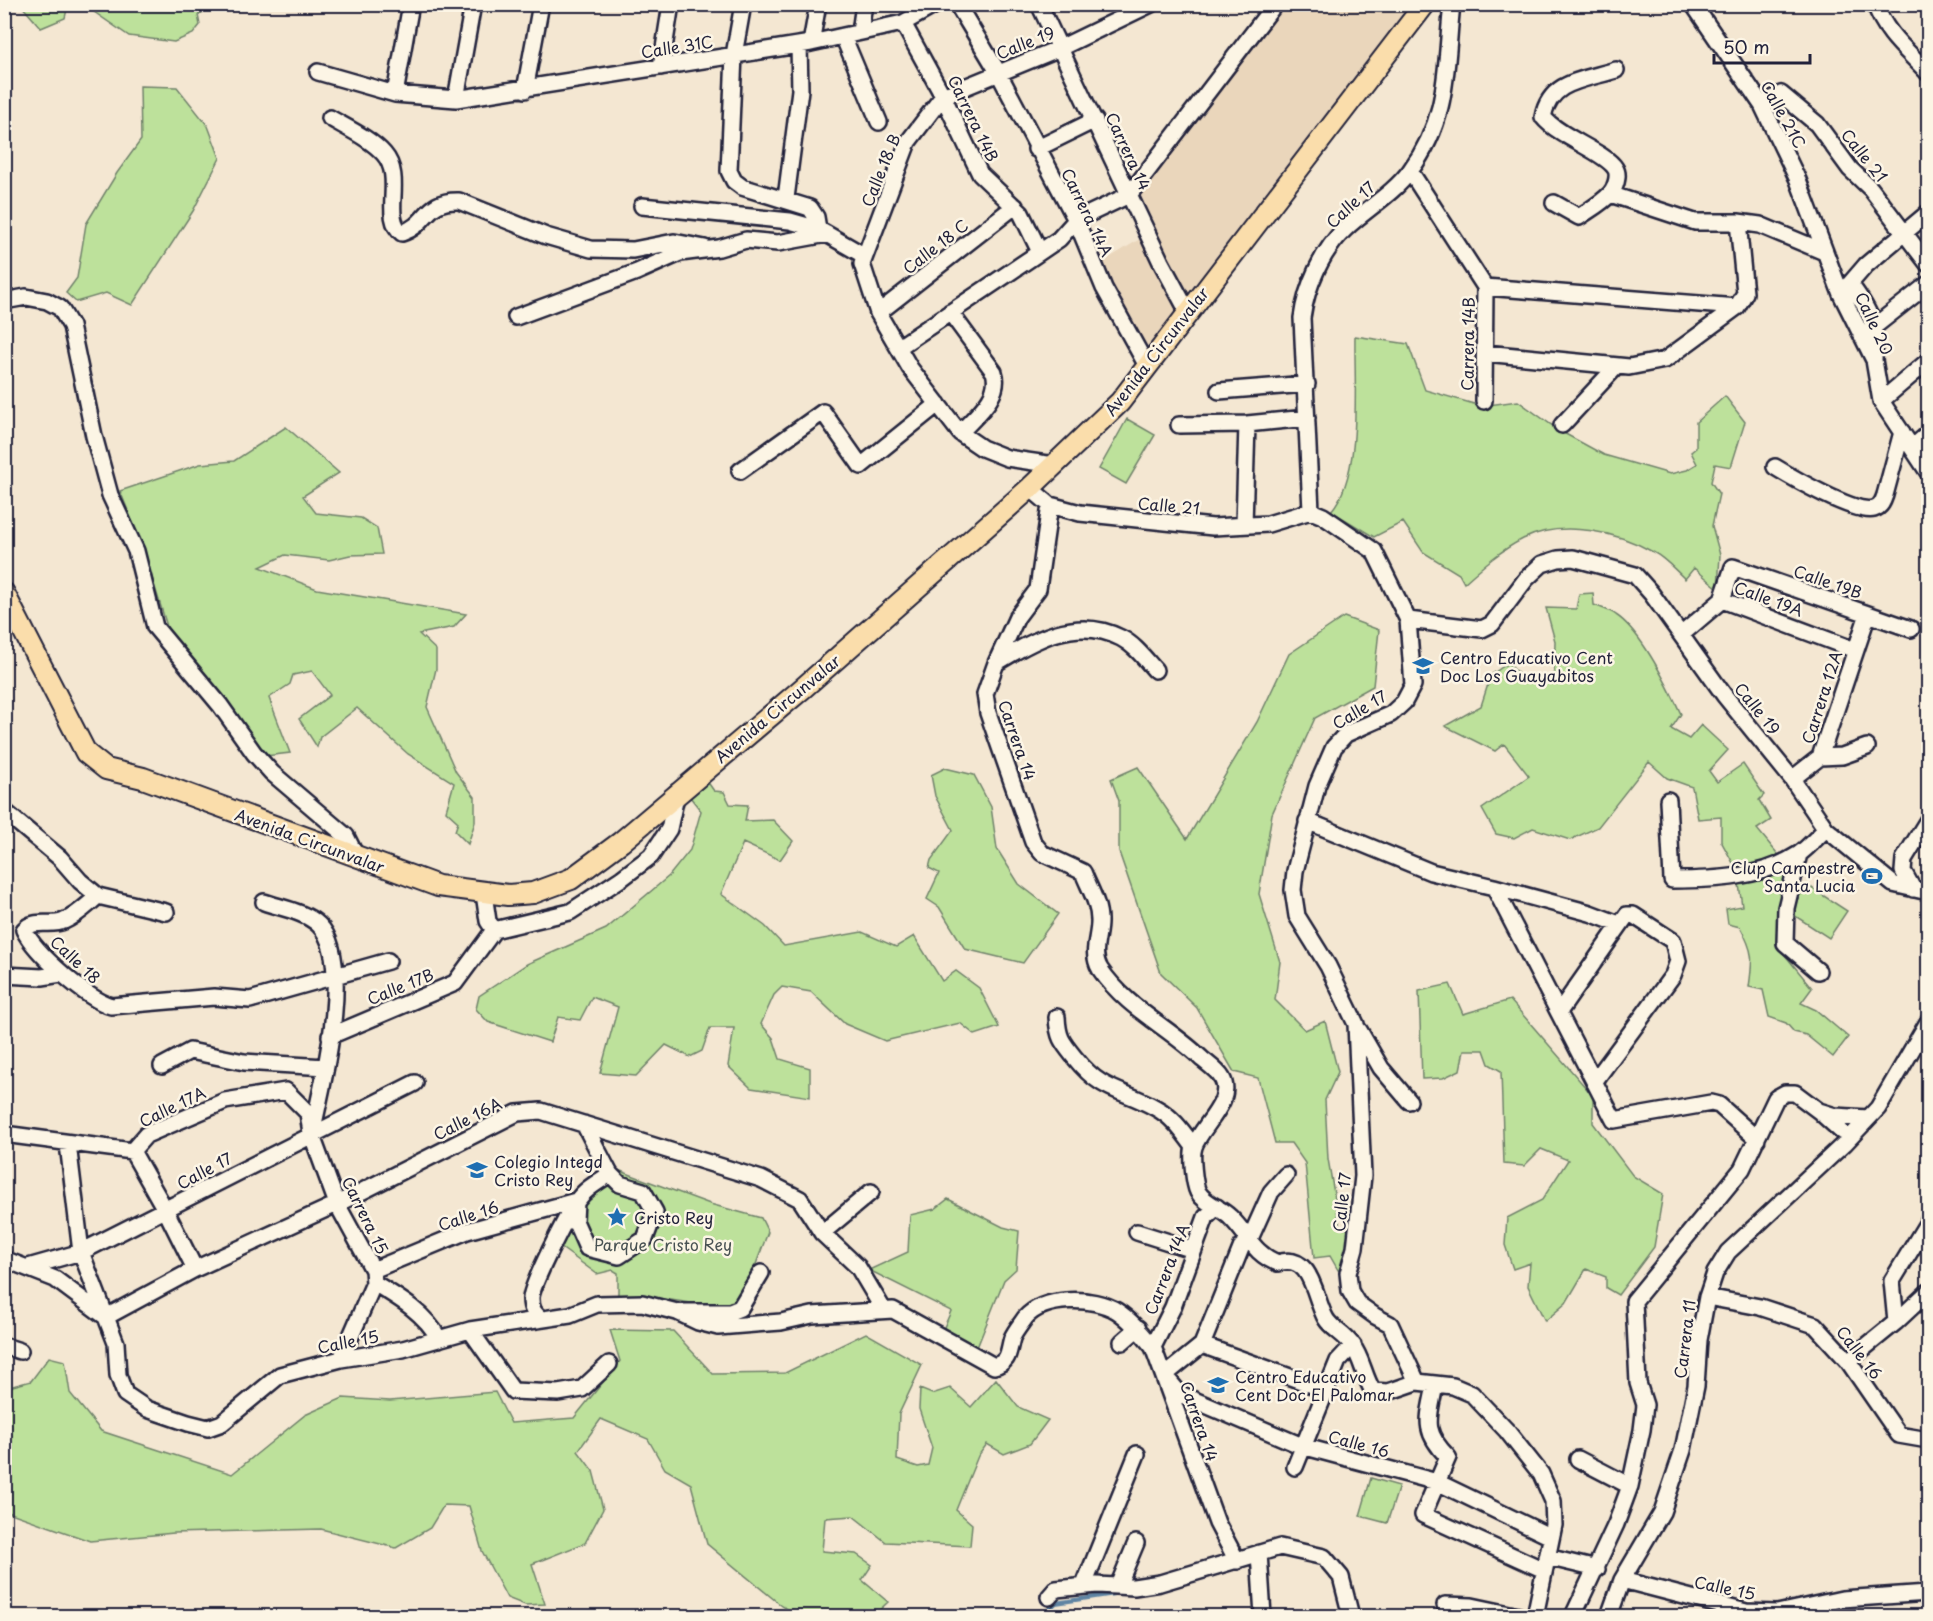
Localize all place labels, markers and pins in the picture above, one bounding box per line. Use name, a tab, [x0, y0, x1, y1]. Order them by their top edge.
place label: Centro Educativo Cent Doc Los Guayabitos	[1440, 645, 1613, 687]
school or university icon: Centro Educativo Cent Doc Los Guayabitos	[1411, 654, 1435, 678]
place label: Clup Campestre Santa Lucia	[1731, 855, 1855, 897]
sports icon: Clup Campestre Santa Lucia	[1860, 864, 1884, 888]
place label: Colegio Integd Cristo Rey	[494, 1149, 603, 1191]
school or university icon: Colegio Integd Cristo Rey	[465, 1158, 489, 1182]
place icon: Cristo Rey	[605, 1205, 629, 1229]
place label: Cristo Rey	[634, 1205, 713, 1229]
place label: Centro Educativo Cent Doc El Palomar	[1235, 1364, 1395, 1406]
school or university icon: Centro Educativo Cent Doc El Palomar	[1206, 1373, 1230, 1397]

